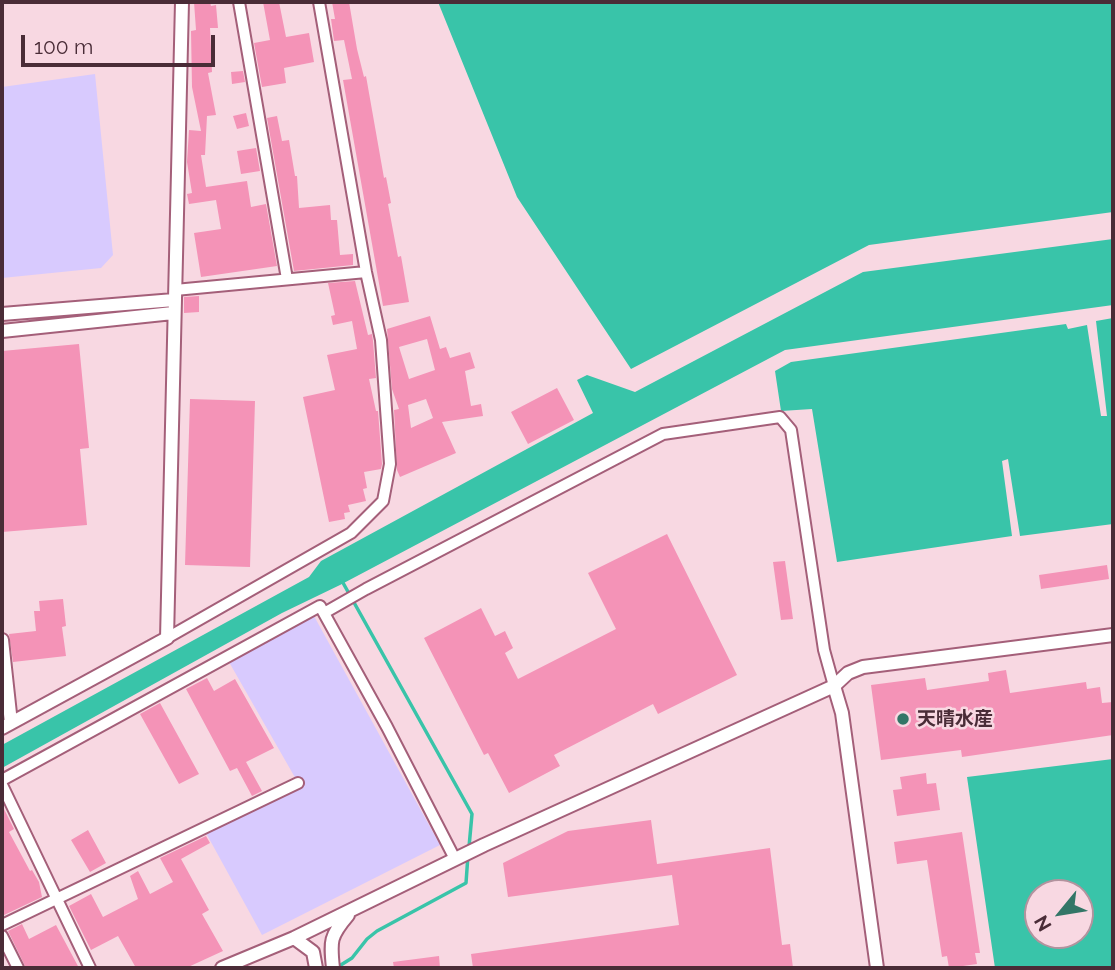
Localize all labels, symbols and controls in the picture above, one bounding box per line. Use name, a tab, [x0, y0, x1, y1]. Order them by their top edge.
scale bar	[24, 21, 219, 65]
text: 100 m	[34, 34, 93, 59]
place label: 天晴水産	[917, 708, 993, 730]
marker: 天晴水産	[895, 711, 911, 727]
north arrow	[1024, 879, 1094, 949]
text: N	[1029, 912, 1056, 935]

